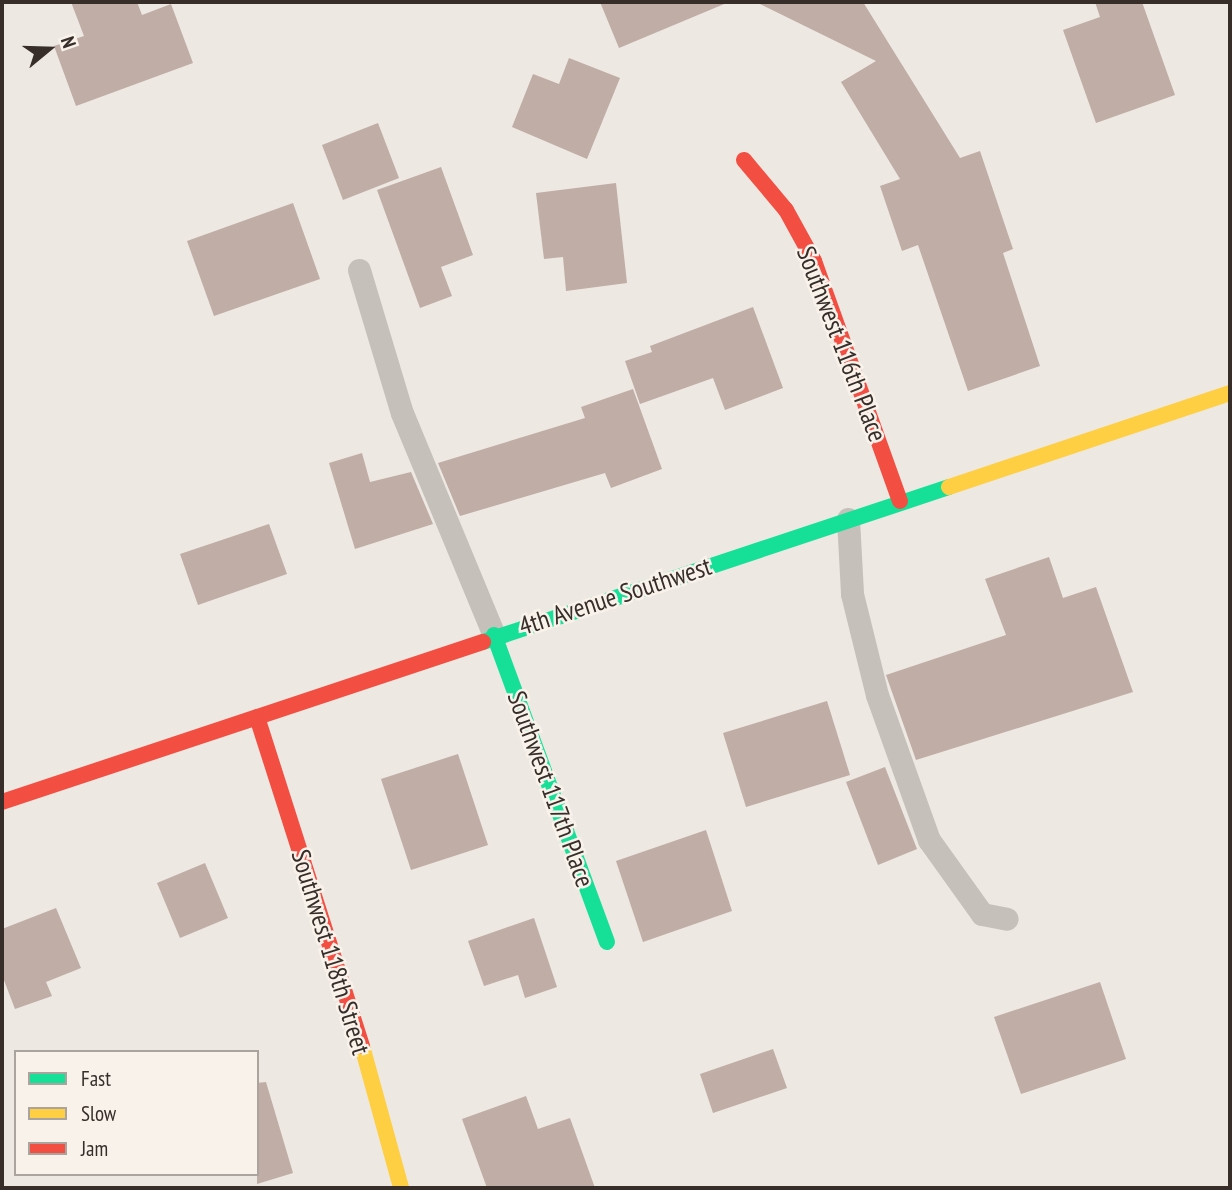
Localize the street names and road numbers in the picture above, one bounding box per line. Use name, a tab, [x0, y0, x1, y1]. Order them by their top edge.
street label: Southwest 116th Place	[790, 242, 894, 446]
street label: 4th Avenue Southwest	[515, 550, 715, 642]
street label: Southwest 117th Place	[501, 687, 601, 891]
street label: Southwest 118th Street	[285, 846, 377, 1058]

